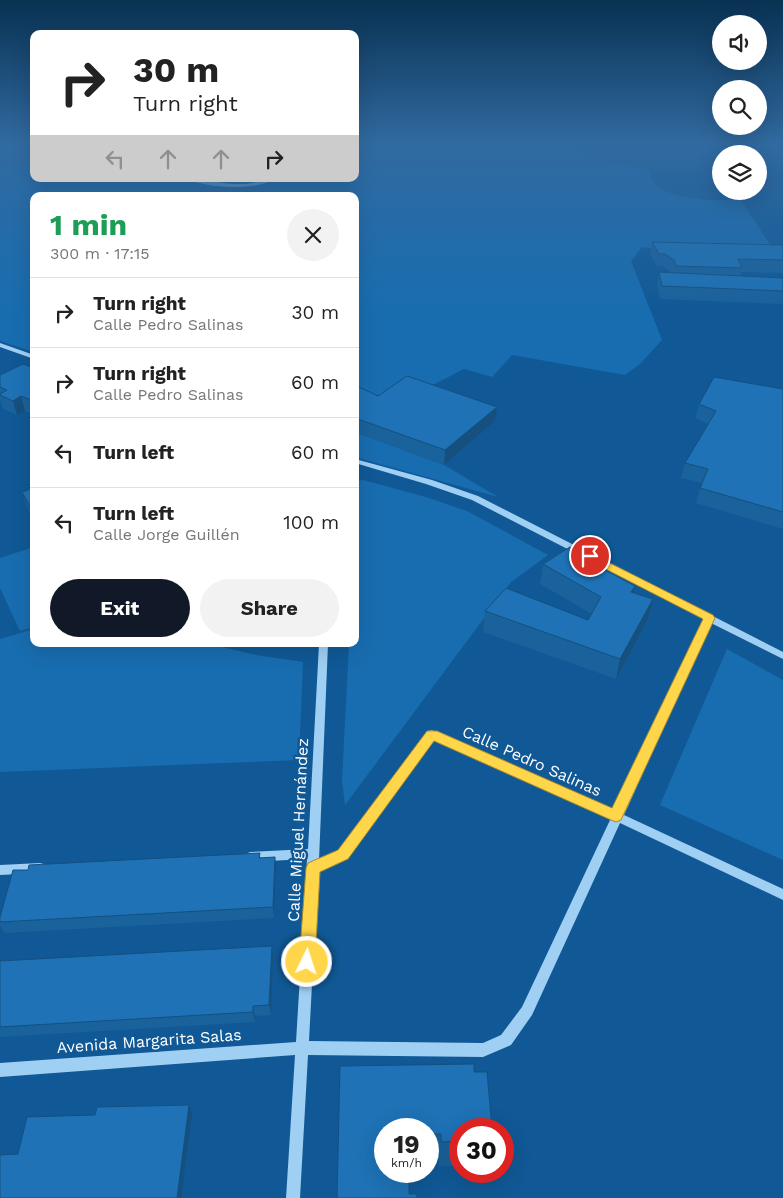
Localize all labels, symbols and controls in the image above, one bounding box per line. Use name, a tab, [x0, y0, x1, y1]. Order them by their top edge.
map controls	[712, 15, 767, 200]
button: sound	[712, 15, 767, 70]
text: 30 m	[133, 49, 219, 91]
icon: right	[50, 50, 115, 115]
button: search	[712, 80, 767, 135]
text: Turn right	[133, 91, 238, 116]
icon: left	[101, 145, 129, 173]
icon: ahead	[154, 145, 182, 173]
icon: ahead	[207, 145, 235, 173]
icon: right	[260, 145, 288, 173]
button: layers	[712, 145, 767, 200]
text: 1 min	[50, 207, 127, 242]
button: close	[287, 209, 339, 261]
text: 300 m · 17:15	[50, 244, 150, 263]
text: Turn right	[93, 292, 186, 315]
icon: right	[50, 299, 78, 327]
text: 30 m	[292, 301, 339, 324]
text: Calle Pedro Salinas	[93, 315, 243, 334]
text: Turn right	[93, 362, 186, 385]
icon: right	[50, 369, 78, 397]
text: 60 m	[291, 371, 339, 394]
text: Calle Pedro Salinas	[93, 385, 243, 404]
icon: left	[50, 439, 78, 467]
text: Turn left	[93, 441, 174, 464]
text: 60 m	[291, 441, 339, 464]
text: Turn left	[93, 502, 174, 525]
icon: left	[50, 509, 78, 537]
text: 100 m	[283, 511, 339, 534]
text: Calle Jorge Guillén	[93, 525, 240, 544]
pin	[569, 535, 611, 577]
icon: arrive	[576, 542, 604, 570]
button: Exit	[50, 579, 190, 637]
button: Share	[200, 579, 339, 637]
street label: Calle Pedro Salinas	[459, 722, 605, 800]
street label: Calle Miguel Hernández	[284, 738, 312, 922]
position arrow	[280, 935, 332, 987]
street label: Avenida Margarita Salas	[56, 1025, 242, 1057]
speed limit sign: 30	[449, 1118, 514, 1183]
text: 19	[393, 1130, 420, 1159]
text: km/h	[391, 1156, 422, 1170]

